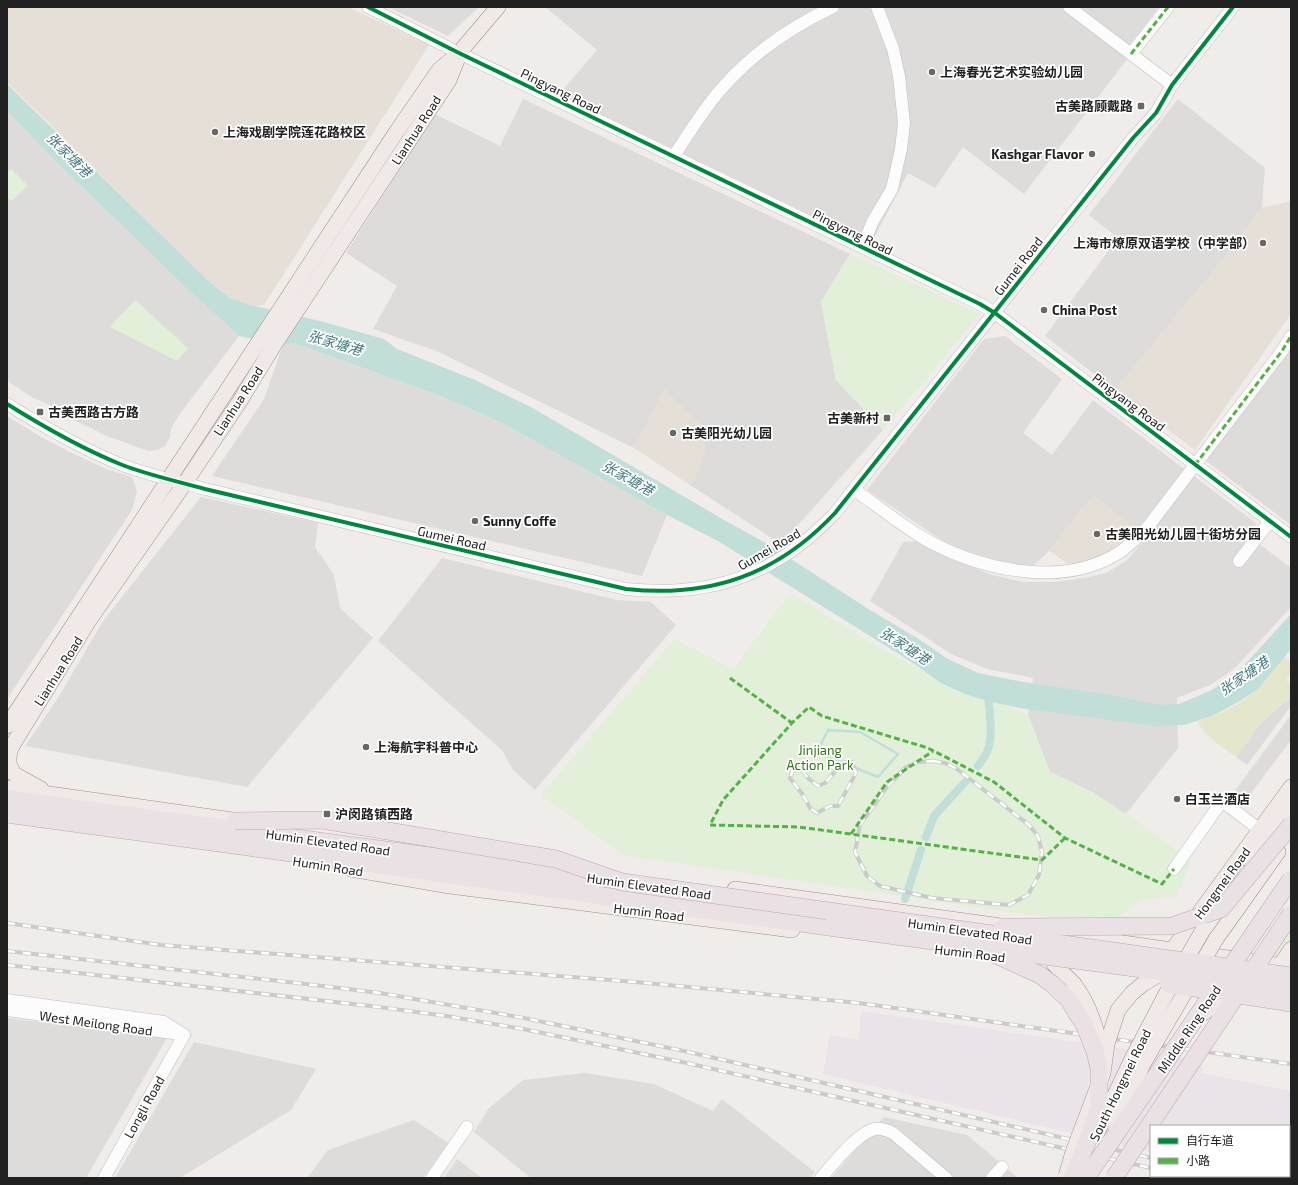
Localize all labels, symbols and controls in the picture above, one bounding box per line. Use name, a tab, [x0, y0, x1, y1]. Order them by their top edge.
place label: 上海春光艺术实验幼儿园	[940, 64, 1083, 80]
street label: Pingyang Road	[518, 65, 604, 117]
marker: 上海春光艺术实验幼儿园	[927, 67, 937, 77]
street label: Lianhua Road	[388, 92, 444, 168]
place label: 古美路顾戴路	[1055, 98, 1133, 114]
marker: 古美路顾戴路	[1136, 101, 1146, 111]
place label: 上海戏剧学院莲花路校区	[223, 124, 366, 140]
marker: 上海戏剧学院莲花路校区	[210, 127, 220, 137]
water label: 张家塘港	[44, 129, 97, 182]
place label: Kashgar Flavor	[991, 146, 1084, 162]
marker: Kashgar Flavor	[1087, 149, 1097, 159]
street label: Pingyang Road	[810, 206, 896, 258]
street label: Gumei Road	[990, 233, 1046, 299]
place label: 上海市燎原双语学校（中学部）	[1073, 235, 1255, 251]
marker: 上海市燎原双语学校（中学部）	[1258, 238, 1268, 248]
place label: China Post	[1052, 302, 1118, 318]
marker: China Post	[1039, 305, 1049, 315]
water label: 张家塘港	[306, 327, 366, 359]
street label: Lianhua Road	[210, 363, 266, 439]
street label: Pingyang Road	[1089, 369, 1169, 435]
place label: 古美西路古方路	[48, 404, 139, 420]
marker: 古美西路古方路	[35, 407, 45, 417]
place label: 古美新村	[827, 410, 879, 426]
marker: 古美新村	[882, 413, 892, 423]
place label: 古美阳光幼儿园	[681, 425, 772, 441]
marker: 古美阳光幼儿园	[668, 428, 678, 438]
water label: 张家塘港	[600, 457, 659, 500]
place label: Sunny Coffe	[483, 513, 556, 529]
marker: Sunny Coffe	[470, 516, 480, 526]
street label: Gumei Road	[416, 522, 488, 554]
street label: Gumei Road	[735, 525, 803, 573]
place label: 古美阳光幼儿园十街坊分园	[1105, 526, 1261, 542]
marker: 古美阳光幼儿园十街坊分园	[1092, 529, 1102, 539]
water label: 张家塘港	[877, 623, 935, 669]
street label: Lianhua Road	[30, 633, 86, 709]
water label: 张家塘港	[1216, 652, 1273, 698]
place label: 上海航宇科普中心	[374, 739, 478, 755]
marker: 上海航宇科普中心	[361, 742, 371, 752]
park label: Jinjiang Action Park	[786, 742, 854, 773]
place label: 白玉兰酒店	[1185, 791, 1250, 807]
marker: 白玉兰酒店	[1172, 794, 1182, 804]
place label: 沪闵路镇西路	[335, 806, 413, 822]
marker: 沪闵路镇西路	[322, 809, 332, 819]
street label: Humin Elevated Road	[265, 825, 391, 859]
street label: Hongmei Road	[1190, 844, 1254, 922]
street label: Humin Road	[292, 853, 364, 879]
street label: Humin Elevated Road	[586, 869, 712, 903]
street label: Humin Road	[613, 900, 685, 924]
street label: Humin Elevated Road	[907, 914, 1033, 948]
street label: Humin Road	[934, 941, 1006, 965]
street label: Middle Ring Road	[1154, 982, 1224, 1076]
street label: West Meilong Road	[38, 1007, 154, 1039]
street label: South Hongmei Road	[1086, 1026, 1154, 1144]
street label: Longli Road	[120, 1073, 168, 1141]
legend	[1150, 1125, 1290, 1177]
text: 自行车道	[1186, 1133, 1234, 1147]
text: 小路	[1186, 1153, 1210, 1167]

